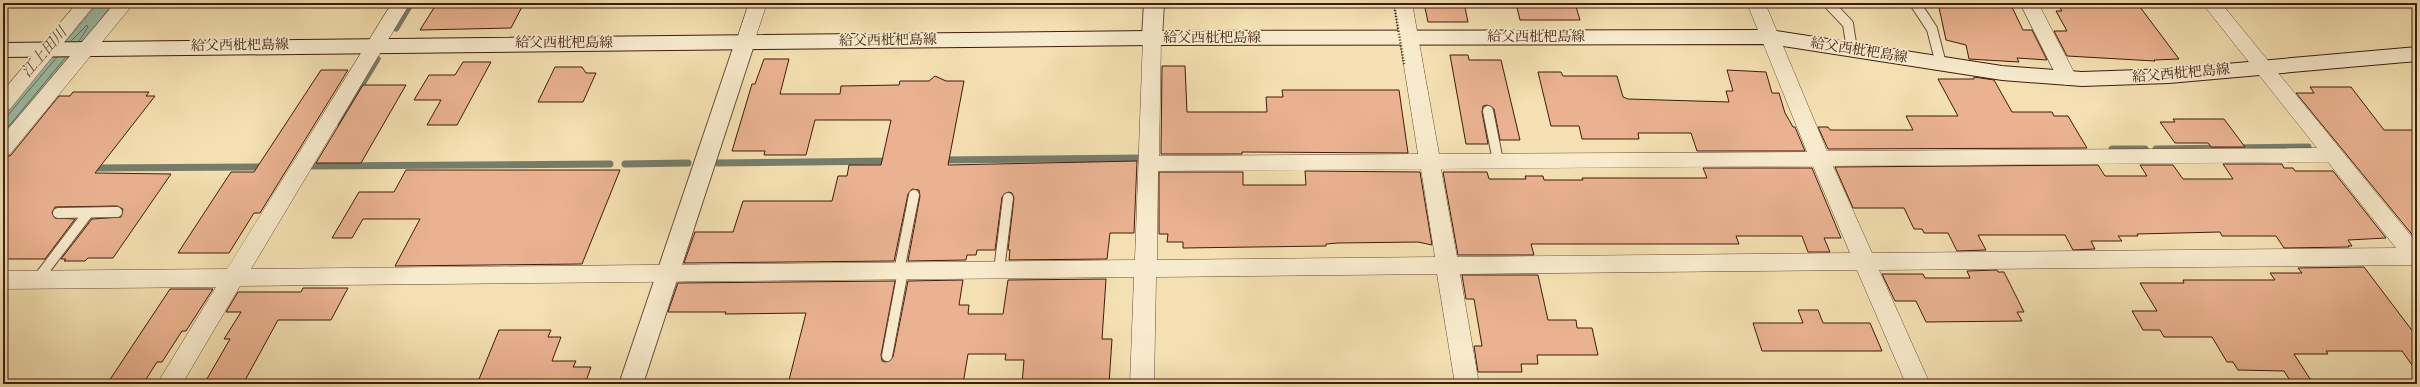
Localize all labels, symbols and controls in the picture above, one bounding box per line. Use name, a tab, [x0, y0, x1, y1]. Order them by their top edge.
water label: 江上田川	[17, 22, 74, 83]
street label: 給父西枇杷島線	[1487, 28, 1585, 47]
street label: 給父西枇杷島線	[1163, 29, 1261, 48]
street label: 給父西枇杷島線	[839, 31, 937, 51]
street label: 給父西枇杷島線	[515, 34, 613, 53]
street label: 給父西枇杷島線	[1809, 34, 1909, 68]
street label: 給父西枇杷島線	[191, 36, 289, 56]
street label: 給父西枇杷島線	[2131, 60, 2231, 88]

